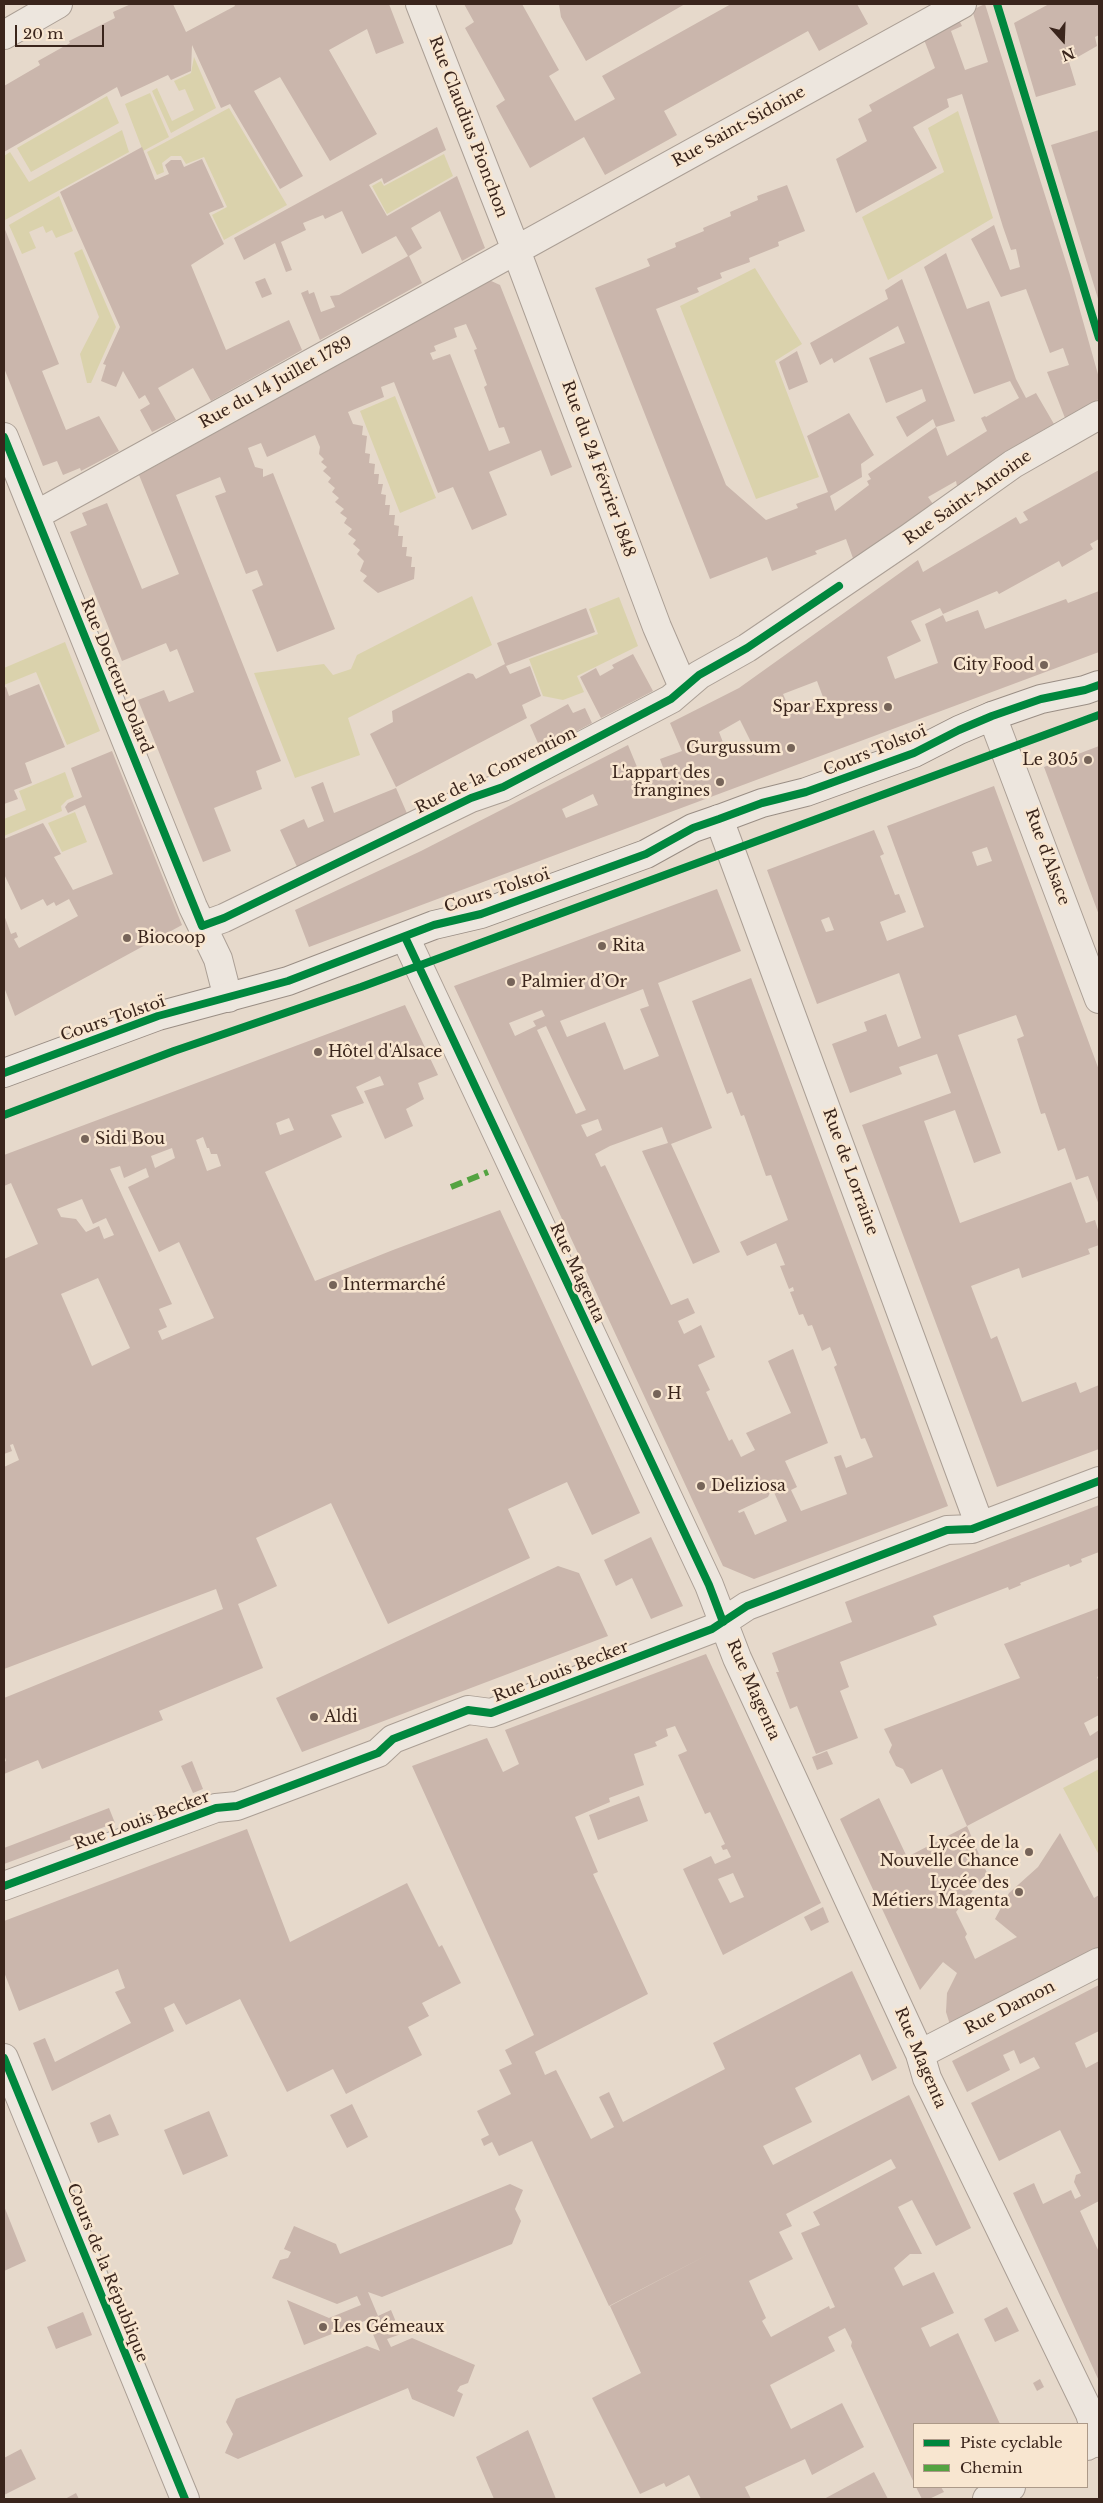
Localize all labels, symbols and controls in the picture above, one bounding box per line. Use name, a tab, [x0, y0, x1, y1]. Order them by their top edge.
scale bar	[18, 15, 106, 47]
north arrow	[1038, 15, 1088, 65]
text: 20 m	[23, 24, 63, 43]
street label: Rue Claudius Pionchon	[425, 34, 511, 220]
text: N	[1059, 43, 1077, 65]
street label: Rue Saint-Sidoine	[669, 83, 809, 171]
street label: Rue du 14 Juillet 1789	[196, 333, 356, 433]
street label: Rue du 24 Février 1848	[557, 378, 639, 560]
street label: Rue Saint-Antoine	[900, 447, 1036, 549]
street label: Rue Docteur Dolard	[76, 596, 156, 756]
place label: City Food	[953, 655, 1034, 675]
marker: City Food	[1038, 659, 1050, 671]
place label: Spar Express	[772, 697, 878, 717]
marker: Spar Express	[882, 701, 894, 713]
street label: Cours Tolstoï	[821, 722, 929, 780]
street label: Rue de la Convention	[412, 724, 580, 818]
place label: Gurgussum	[686, 738, 781, 758]
marker: Gurgussum	[785, 742, 797, 754]
place label: Le 305	[1022, 750, 1078, 770]
marker: Le 305	[1082, 754, 1094, 766]
place label: L'appart des frangines	[612, 763, 710, 801]
marker: L'appart des frangines	[714, 776, 726, 788]
street label: Rue d'Alsace	[1021, 806, 1073, 908]
street label: Cours Tolstoï	[442, 865, 552, 917]
place label: Biocoop	[137, 928, 206, 948]
marker: Biocoop	[121, 932, 133, 944]
place label: Rita	[612, 936, 645, 956]
marker: Rita	[596, 940, 608, 952]
place label: Palmier d’Or	[521, 972, 627, 992]
marker: Palmier d’Or	[505, 976, 517, 988]
street label: Cours Tolstoï	[58, 992, 168, 1046]
place label: Hôtel d'Alsace	[328, 1042, 442, 1062]
marker: Hôtel d'Alsace	[312, 1046, 324, 1058]
street label: Rue de Lorraine	[818, 1106, 882, 1238]
place label: Sidi Bou	[95, 1129, 165, 1149]
marker: Sidi Bou	[79, 1133, 91, 1145]
street label: Rue Magenta	[545, 1220, 609, 1326]
place label: Intermarché	[343, 1275, 446, 1295]
marker: Intermarché	[327, 1279, 339, 1291]
place label: H	[667, 1384, 682, 1404]
marker: H	[651, 1388, 663, 1400]
place label: Deliziosa	[711, 1476, 786, 1496]
marker: Deliziosa	[695, 1480, 707, 1492]
street label: Rue Louis Becker	[491, 1637, 631, 1707]
street label: Rue Magenta	[722, 1637, 784, 1743]
place label: Aldi	[324, 1707, 358, 1727]
marker: Aldi	[308, 1711, 320, 1723]
street label: Rue Louis Becker	[71, 1787, 213, 1855]
place label: Lycée de la Nouvelle Chance	[880, 1833, 1019, 1871]
marker: Lycée de la Nouvelle Chance	[1023, 1846, 1035, 1858]
place label: Lycée des Métiers Magenta	[872, 1873, 1009, 1911]
marker: Lycée des Métiers Magenta	[1013, 1886, 1025, 1898]
street label: Rue Damon	[962, 1977, 1058, 2039]
street label: Rue Magenta	[890, 2005, 950, 2111]
street label: Cours de la République	[62, 2181, 152, 2365]
place label: Les Gémeaux	[333, 2317, 444, 2337]
marker: Les Gémeaux	[317, 2321, 329, 2333]
legend	[913, 2423, 1088, 2488]
text: Piste cyclable	[960, 2433, 1063, 2452]
text: Chemin	[960, 2458, 1023, 2477]

